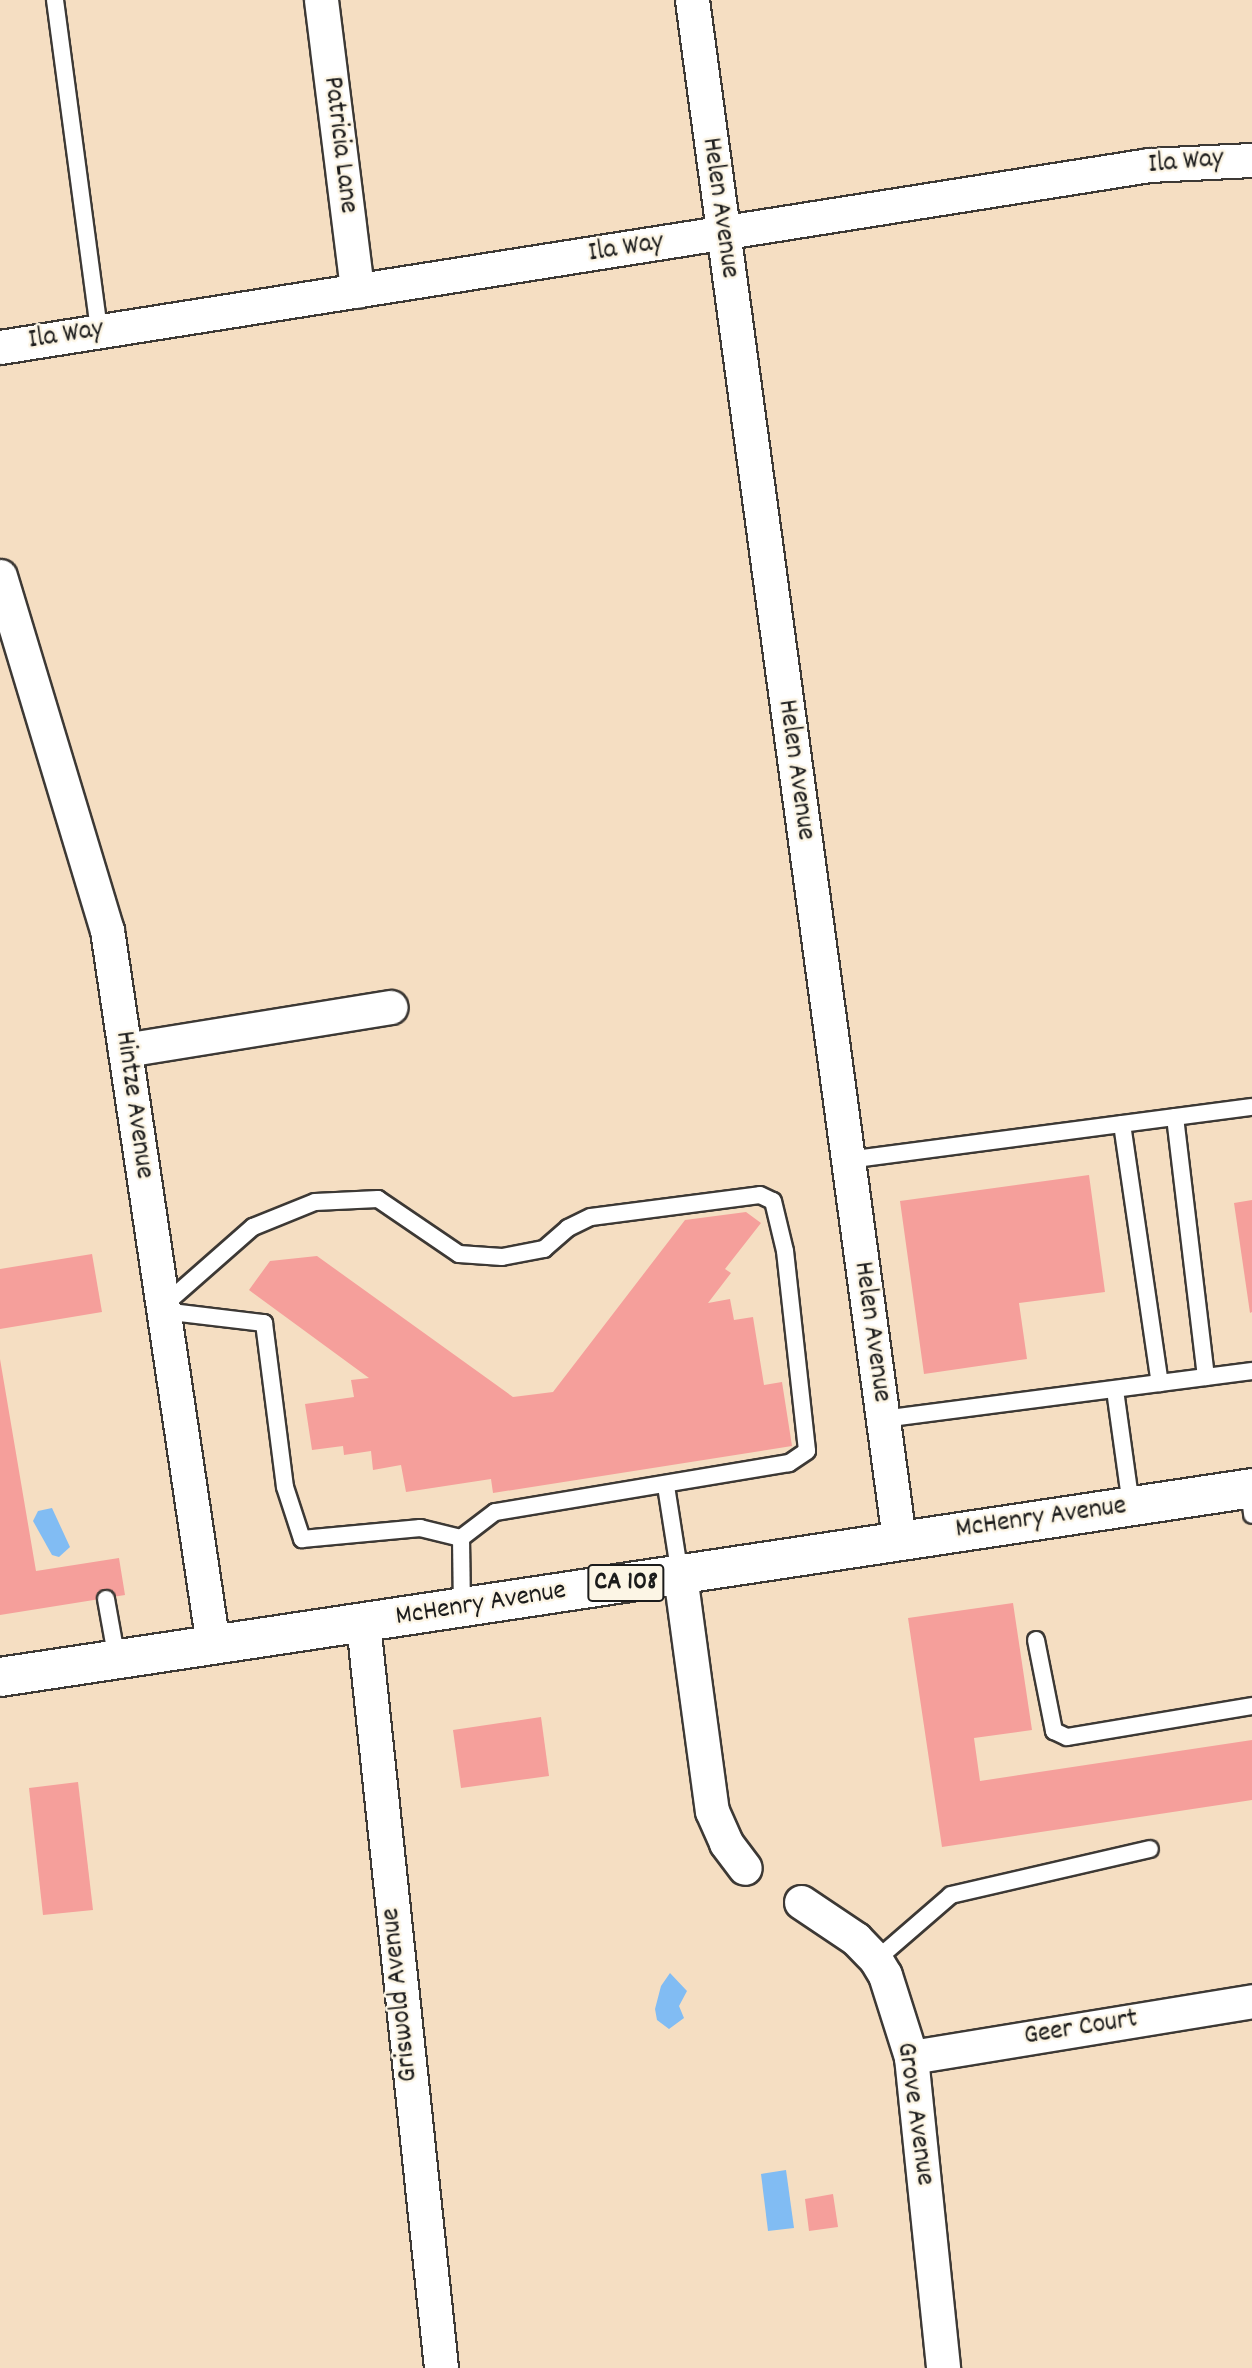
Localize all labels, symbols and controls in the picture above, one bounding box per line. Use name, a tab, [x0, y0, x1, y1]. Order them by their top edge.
street label: Patricia Lane	[314, 75, 364, 215]
street label: Helen Avenue	[693, 136, 745, 280]
street label: Ila Way	[1147, 143, 1225, 183]
street label: Ila Way	[586, 227, 666, 271]
street label: Ila Way	[26, 314, 106, 358]
street label: Helen Avenue	[769, 698, 821, 842]
street label: Hintze Avenue	[106, 1029, 160, 1181]
street label: Helen Avenue	[845, 1260, 897, 1404]
street label: McHenry Avenue	[953, 1490, 1129, 1548]
road number: CA 108	[586, 1560, 666, 1606]
street label: McHenry Avenue	[393, 1575, 569, 1635]
street label: Griswold Avenue	[375, 1906, 427, 2084]
street label: Geer Court	[1022, 2003, 1140, 2055]
street label: Grove Avenue	[887, 2040, 941, 2188]

